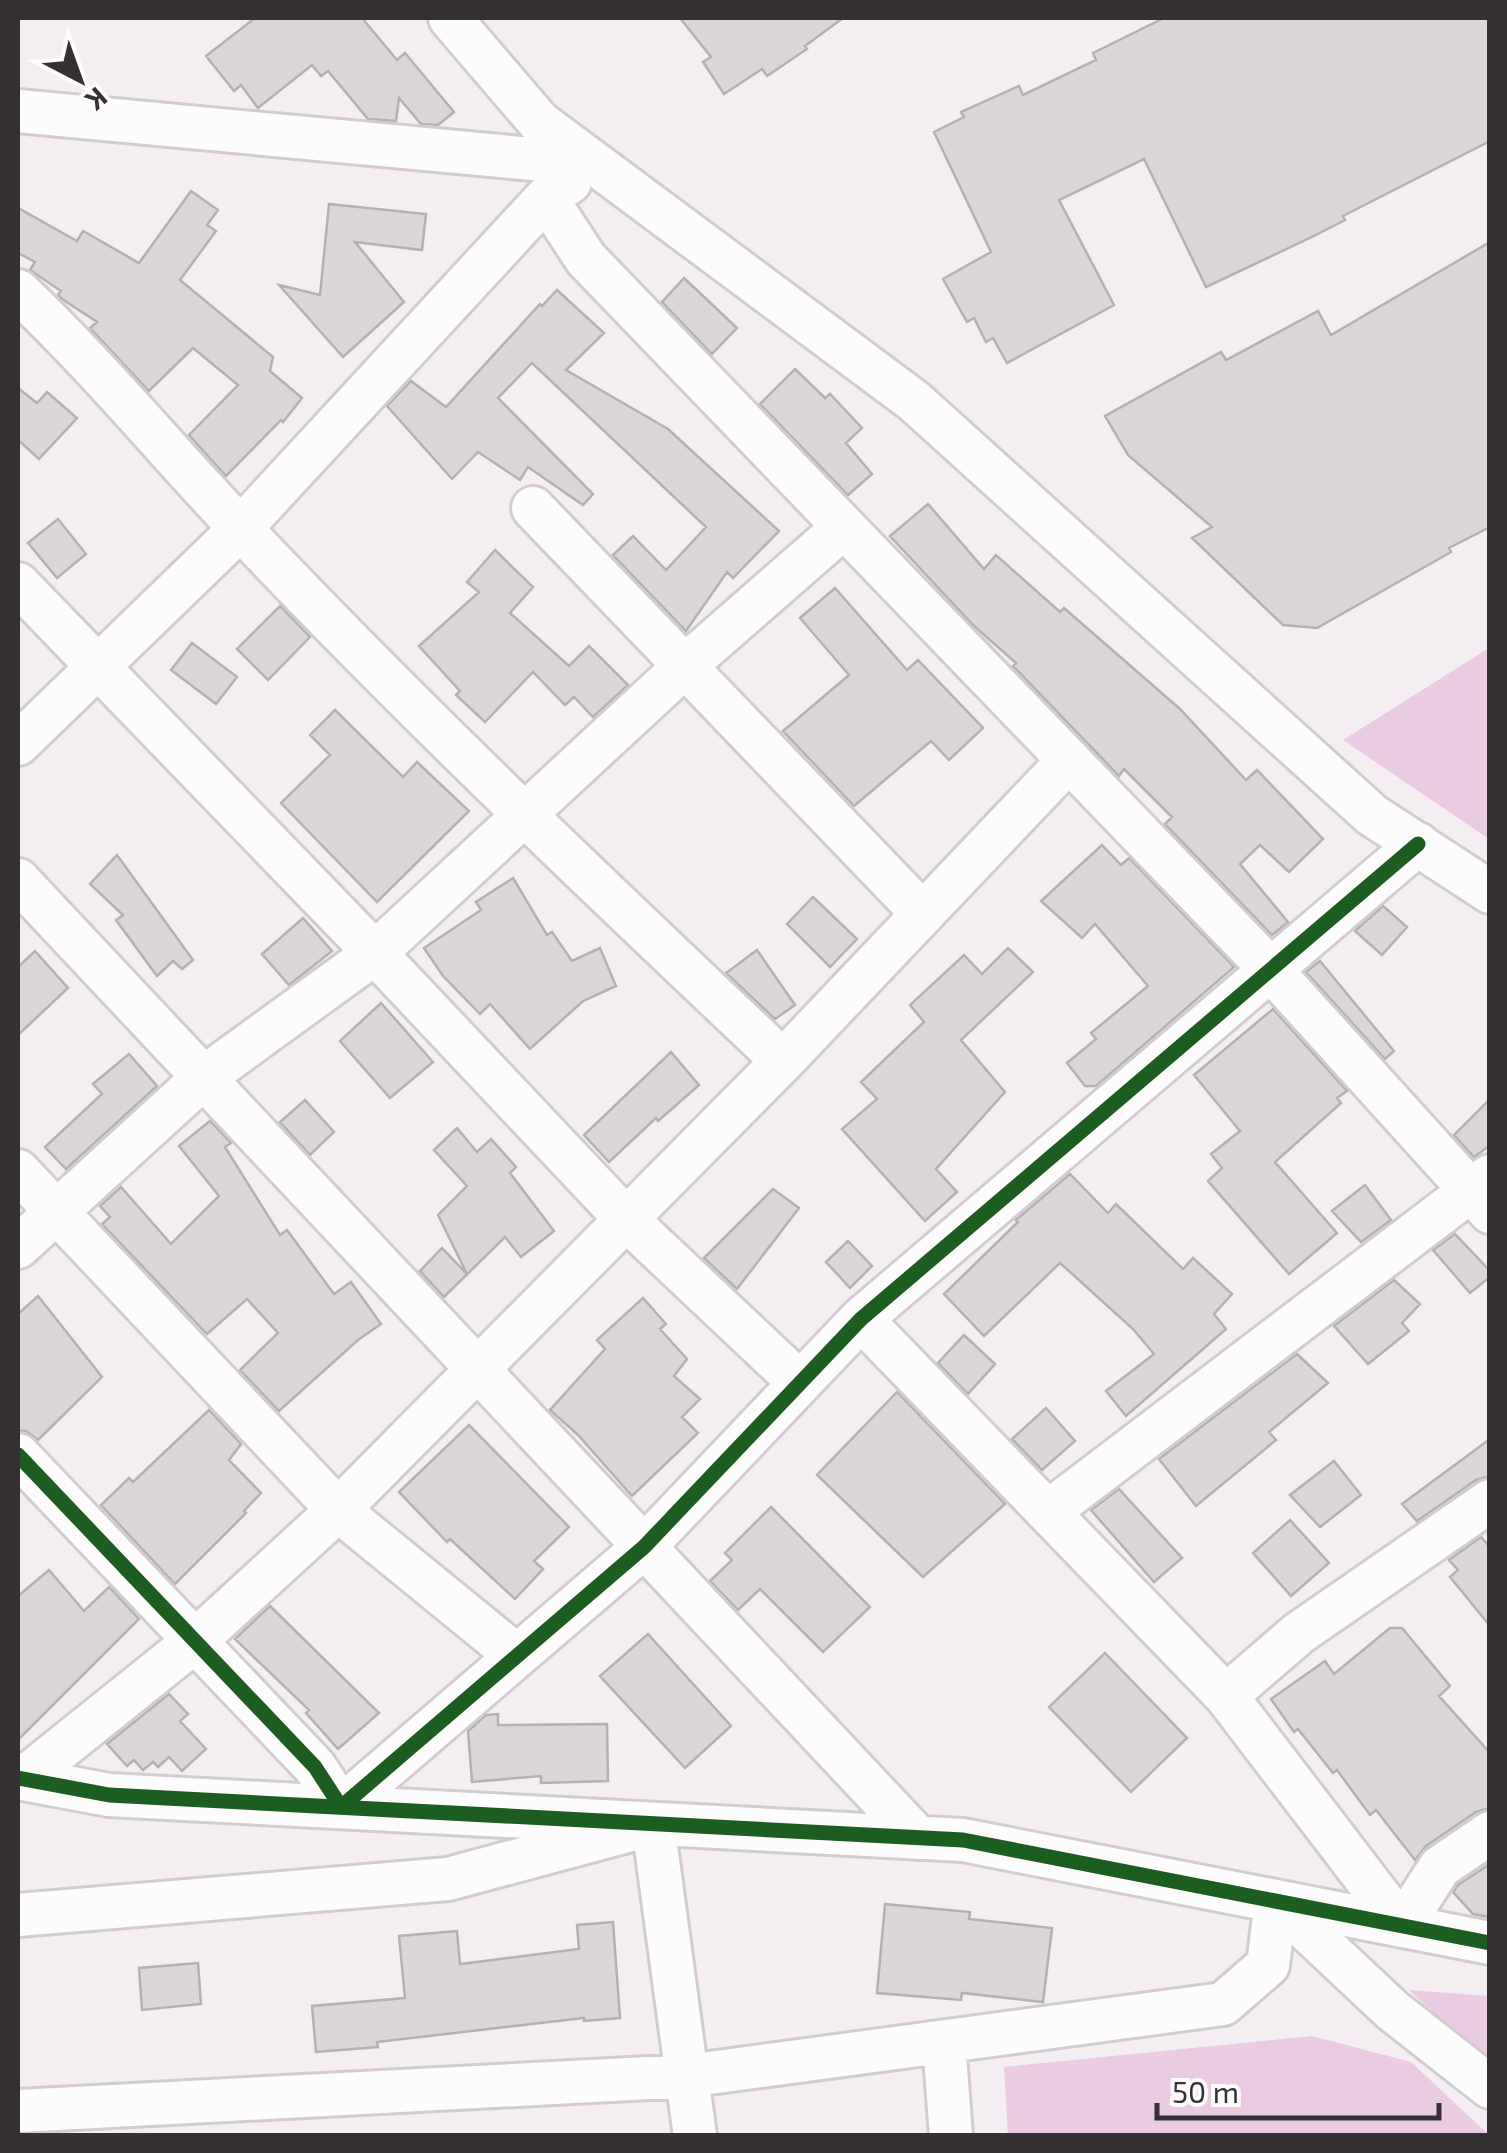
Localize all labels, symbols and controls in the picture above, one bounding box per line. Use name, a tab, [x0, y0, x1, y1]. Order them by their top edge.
north arrow	[30, 30, 130, 130]
text: K	[79, 81, 115, 118]
scale bar	[1157, 2058, 1440, 2120]
text: 50 m	[1172, 2073, 1239, 2109]

